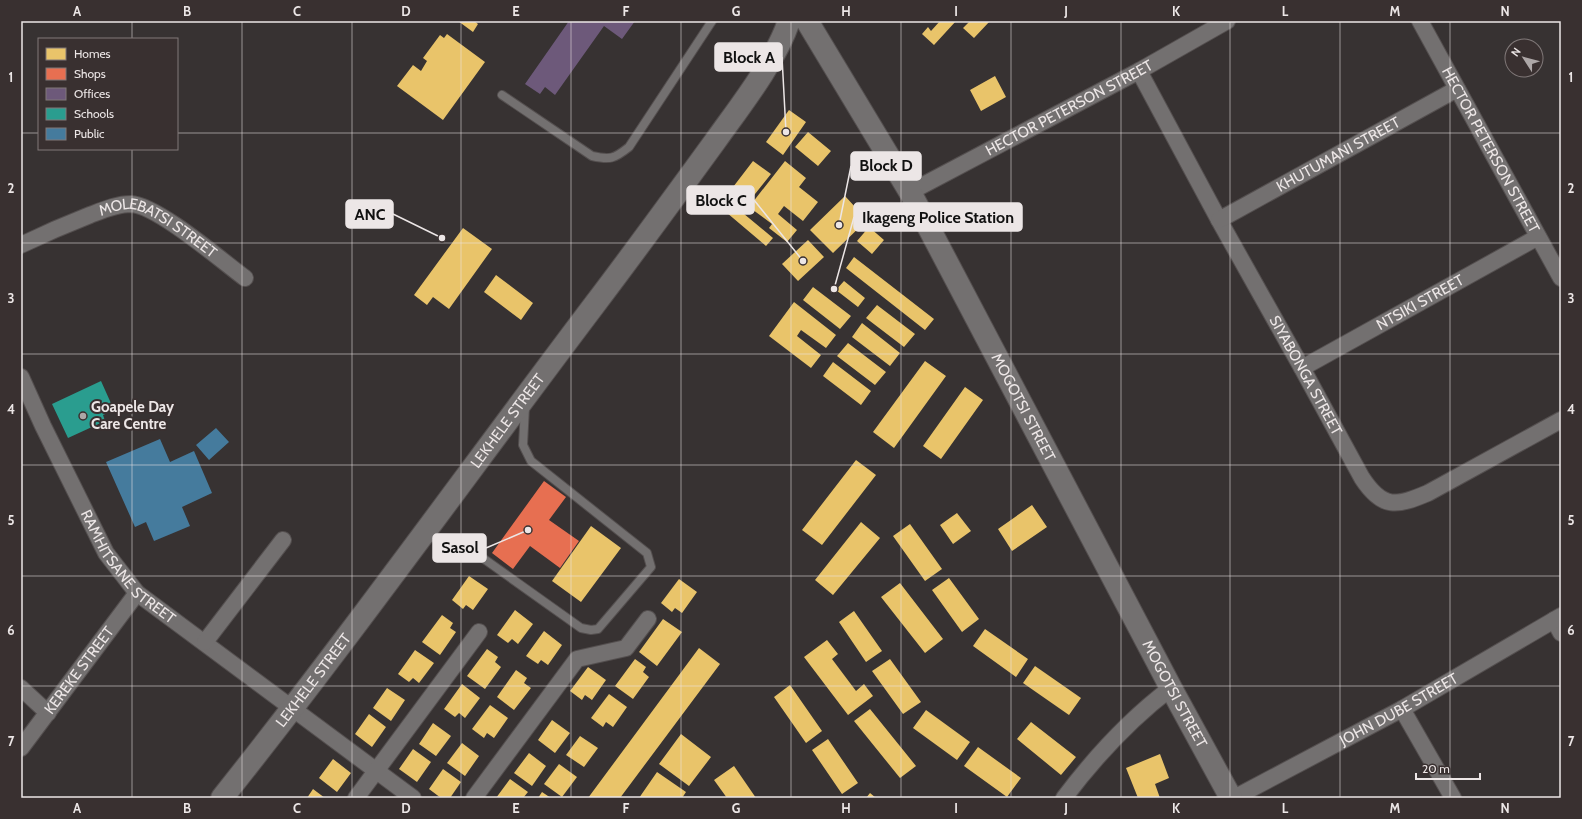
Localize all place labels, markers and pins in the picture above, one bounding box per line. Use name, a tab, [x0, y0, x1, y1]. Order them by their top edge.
callout: Block A	[715, 43, 782, 71]
callout: Block D	[851, 152, 921, 180]
callout: Block C	[687, 186, 754, 214]
callout: ANC	[346, 200, 393, 228]
callout: Ikageng Police Station	[854, 203, 1022, 231]
place label: Goapele Day Care Centre	[91, 398, 175, 433]
marker: Goapele Day Care Centre	[78, 411, 88, 421]
callout: Sasol	[433, 534, 486, 562]

